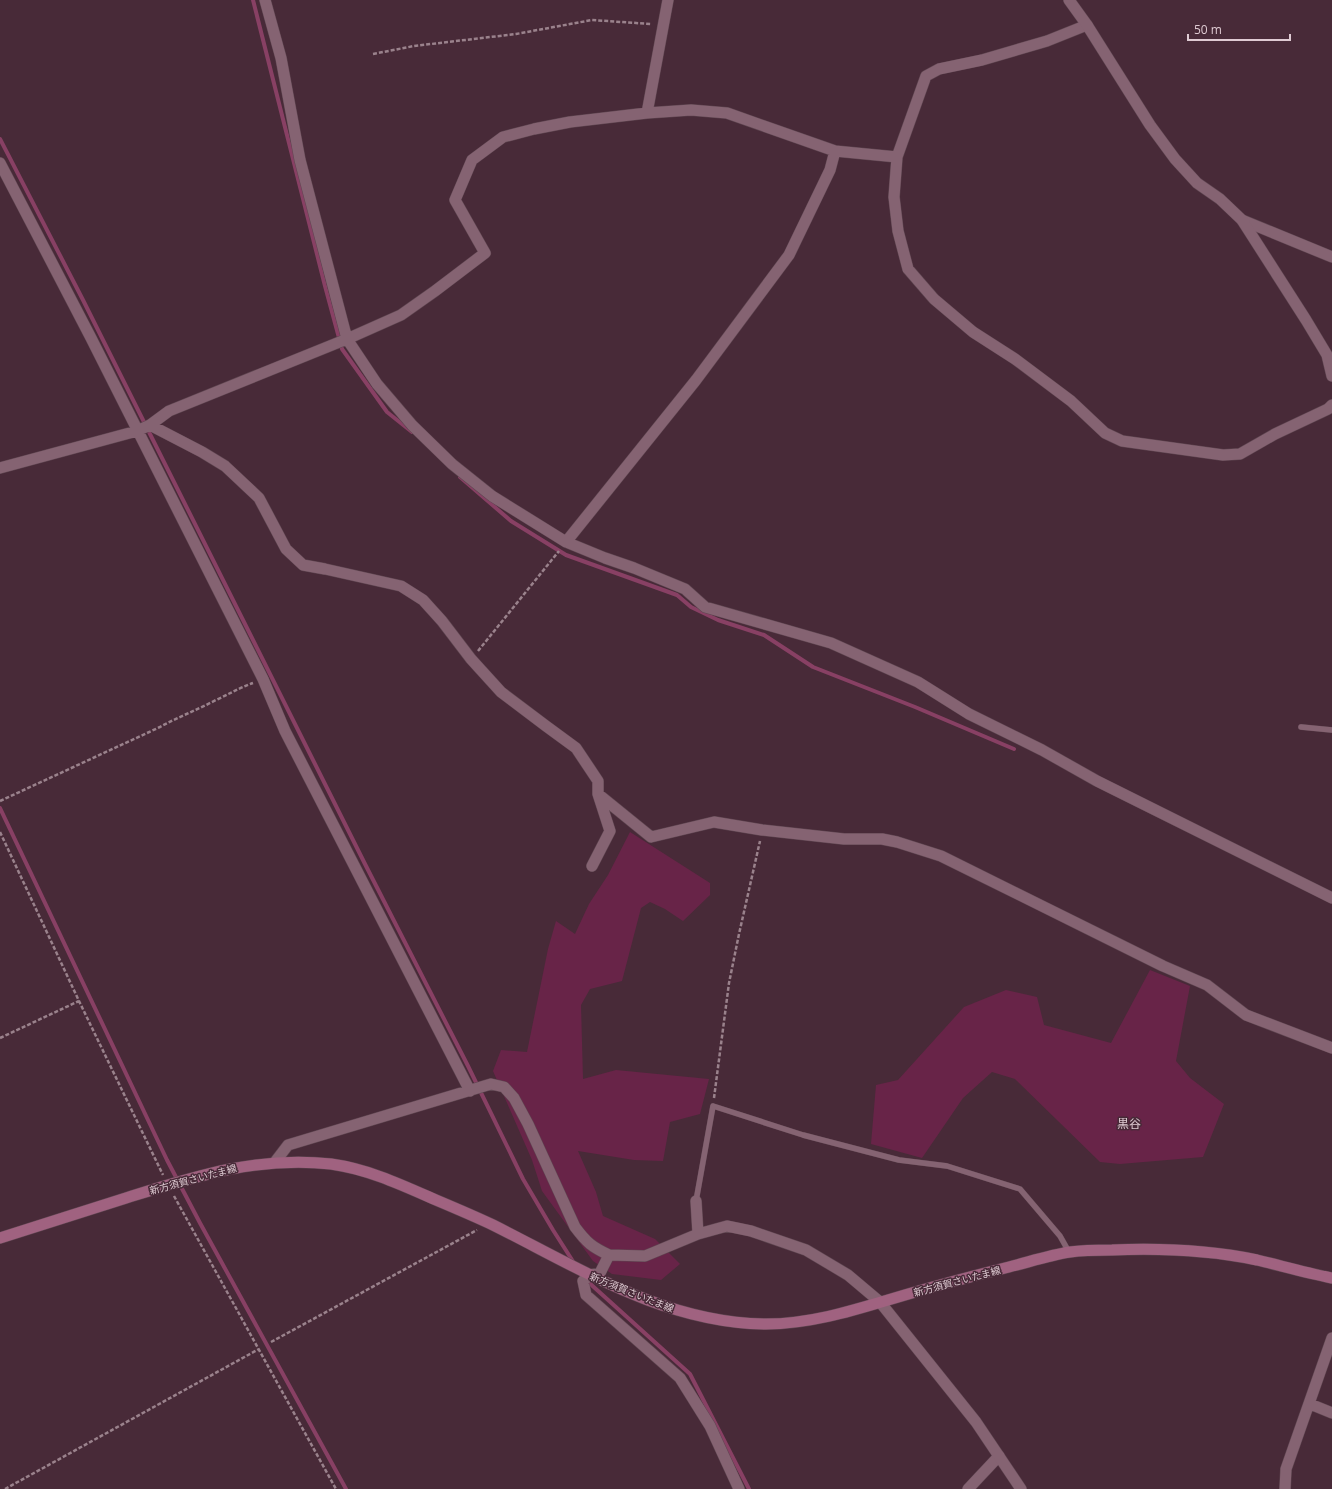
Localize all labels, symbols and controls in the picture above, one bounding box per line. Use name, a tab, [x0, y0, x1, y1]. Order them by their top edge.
scale bar	[1188, 16, 1290, 42]
text: 50 m	[1194, 21, 1222, 38]
district label: 黒谷	[1117, 1115, 1141, 1132]
street label: 新方須賀さいたま線	[148, 1161, 238, 1197]
street label: 新方須賀さいたま線	[912, 1263, 1002, 1299]
street label: 新方須賀さいたま線	[588, 1269, 676, 1315]

